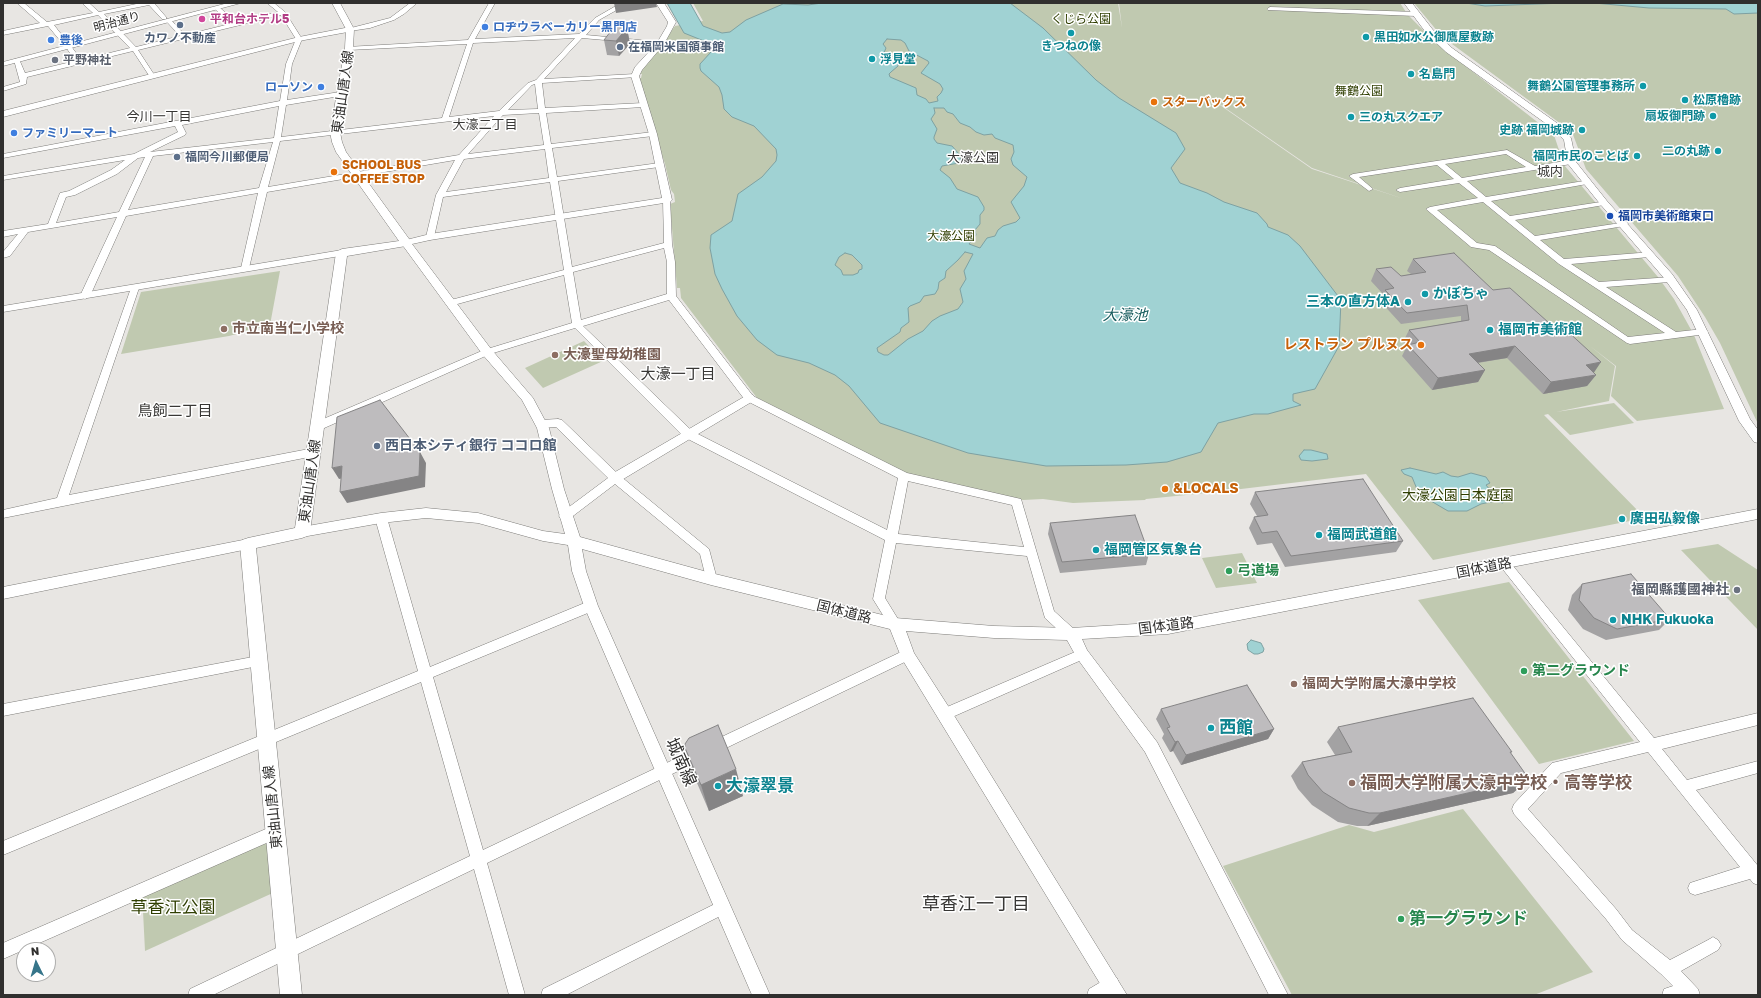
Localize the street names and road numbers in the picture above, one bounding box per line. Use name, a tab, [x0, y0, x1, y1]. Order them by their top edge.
street label: 明治通り	[92, 9, 142, 35]
street label: 東油山唐人線	[329, 49, 357, 135]
street label: 東油山唐人線	[296, 438, 324, 524]
street label: 国体道路	[1455, 554, 1513, 582]
street label: 国体道路	[815, 597, 873, 627]
street label: 国体道路	[1137, 614, 1195, 638]
street label: 城南線	[661, 735, 701, 789]
street label: 東油山唐人線	[260, 764, 286, 850]

